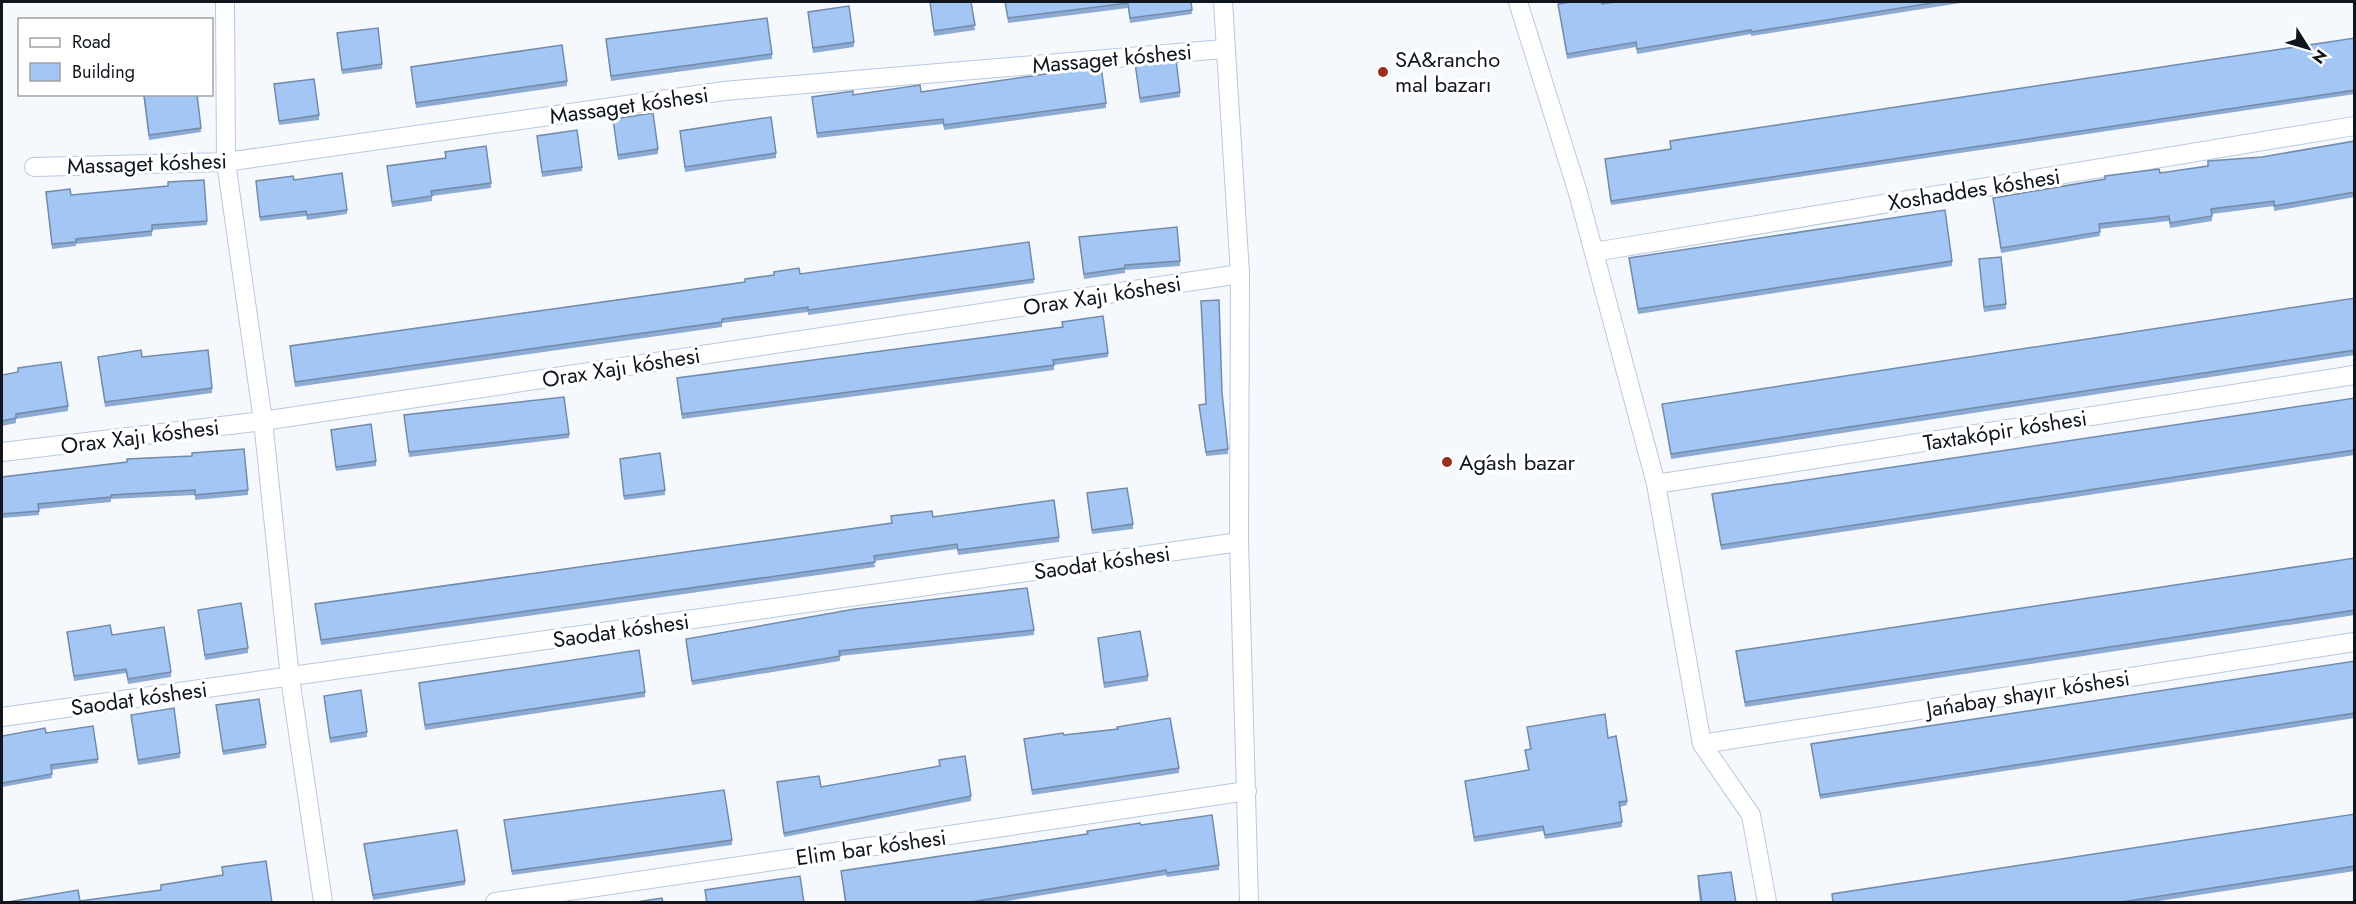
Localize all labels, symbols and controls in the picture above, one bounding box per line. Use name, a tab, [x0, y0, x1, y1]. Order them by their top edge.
legend	[18, 18, 213, 96]
north arrow	[2278, 18, 2338, 78]
text: Road	[72, 29, 111, 55]
street label: Massaget kóshesi	[1031, 35, 1193, 81]
place label: SA&rancho mal bazarı	[1395, 43, 1500, 100]
text: N	[2307, 45, 2333, 69]
text: Building	[72, 59, 135, 85]
marker: SA&rancho mal bazarı	[1376, 65, 1390, 79]
street label: Massaget kóshesi	[547, 78, 711, 132]
street label: Massaget kóshesi	[66, 144, 228, 182]
street label: Xoshaddes kóshesi	[1885, 160, 2063, 218]
street label: Orax Xajı kóshesi	[1021, 267, 1183, 323]
street label: Orax Xajı kóshesi	[540, 339, 702, 395]
street label: Taxtakópir kóshesi	[1921, 401, 2089, 459]
street label: Orax Xajı kóshesi	[59, 410, 221, 462]
place label: Aǵash bazar	[1459, 446, 1575, 478]
marker: Aǵash bazar	[1440, 455, 1454, 469]
street label: Saodat kóshesi	[1032, 537, 1172, 587]
street label: Saodat kóshesi	[551, 605, 691, 655]
street label: Jańabay shayır kóshesi	[1921, 661, 2132, 725]
street label: Saodat kóshesi	[69, 673, 209, 723]
street label: Elim bar kóshesi	[794, 821, 948, 873]

